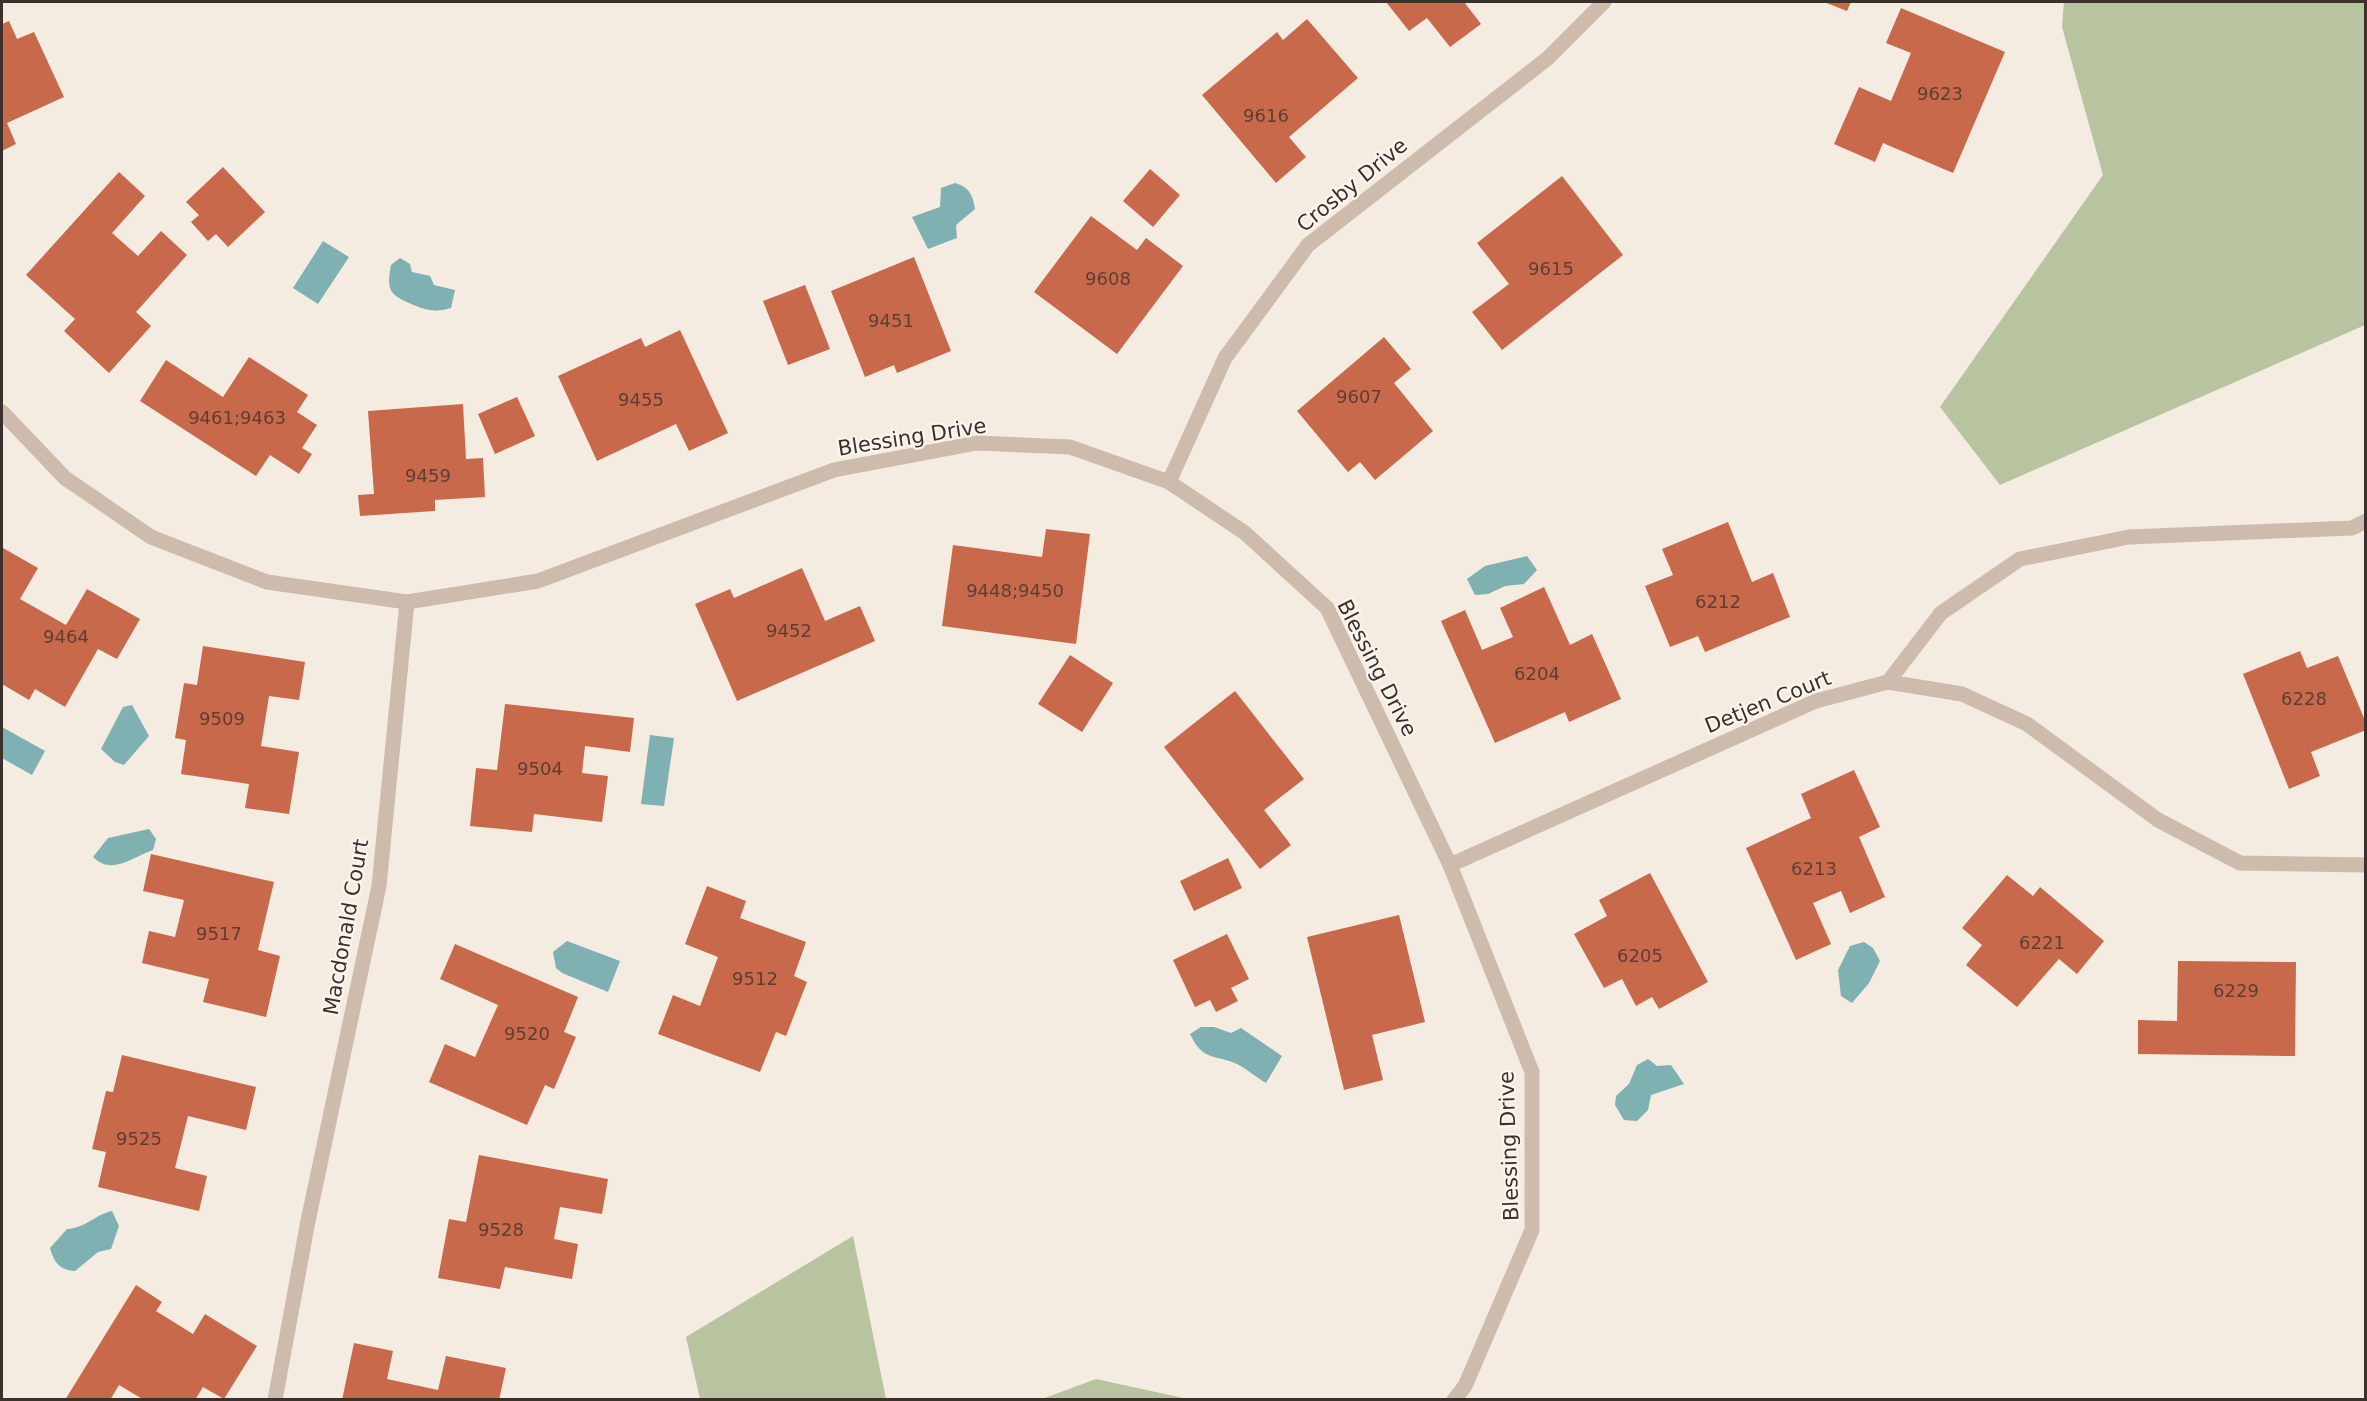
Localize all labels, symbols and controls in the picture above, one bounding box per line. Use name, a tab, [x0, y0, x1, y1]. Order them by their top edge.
house number: 9623	[1917, 83, 1963, 104]
house number: 9616	[1243, 105, 1289, 126]
street label: Crosby Drive	[1292, 133, 1412, 237]
house number: 9615	[1528, 258, 1574, 279]
house number: 9608	[1085, 268, 1131, 289]
house number: 9451	[868, 310, 914, 331]
house number: 9607	[1336, 386, 1382, 407]
house number: 9455	[618, 389, 664, 410]
house number: 9461;9463	[188, 407, 286, 428]
street label: Blessing Drive	[836, 413, 988, 461]
house number: 9459	[405, 465, 451, 486]
house number: 9448;9450	[966, 580, 1064, 601]
house number: 6212	[1695, 591, 1741, 612]
street label: Blessing Drive	[1332, 596, 1422, 740]
house number: 9452	[766, 620, 812, 641]
house number: 9464	[43, 626, 89, 647]
house number: 6204	[1514, 663, 1560, 684]
street label: Detjen Court	[1701, 666, 1835, 738]
house number: 6228	[2281, 688, 2327, 709]
house number: 9509	[199, 708, 245, 729]
house number: 9504	[517, 758, 563, 779]
street label: Macdonald Court	[319, 837, 373, 1017]
house number: 6213	[1791, 858, 1837, 879]
house number: 9517	[196, 923, 242, 944]
house number: 6221	[2019, 932, 2065, 953]
house number: 6205	[1617, 945, 1663, 966]
house number: 9512	[732, 968, 778, 989]
house number: 6229	[2213, 980, 2259, 1001]
house number: 9520	[504, 1023, 550, 1044]
street label: Blessing Drive	[1494, 1071, 1524, 1221]
house number: 9525	[116, 1128, 162, 1149]
house number: 9528	[478, 1219, 524, 1240]

